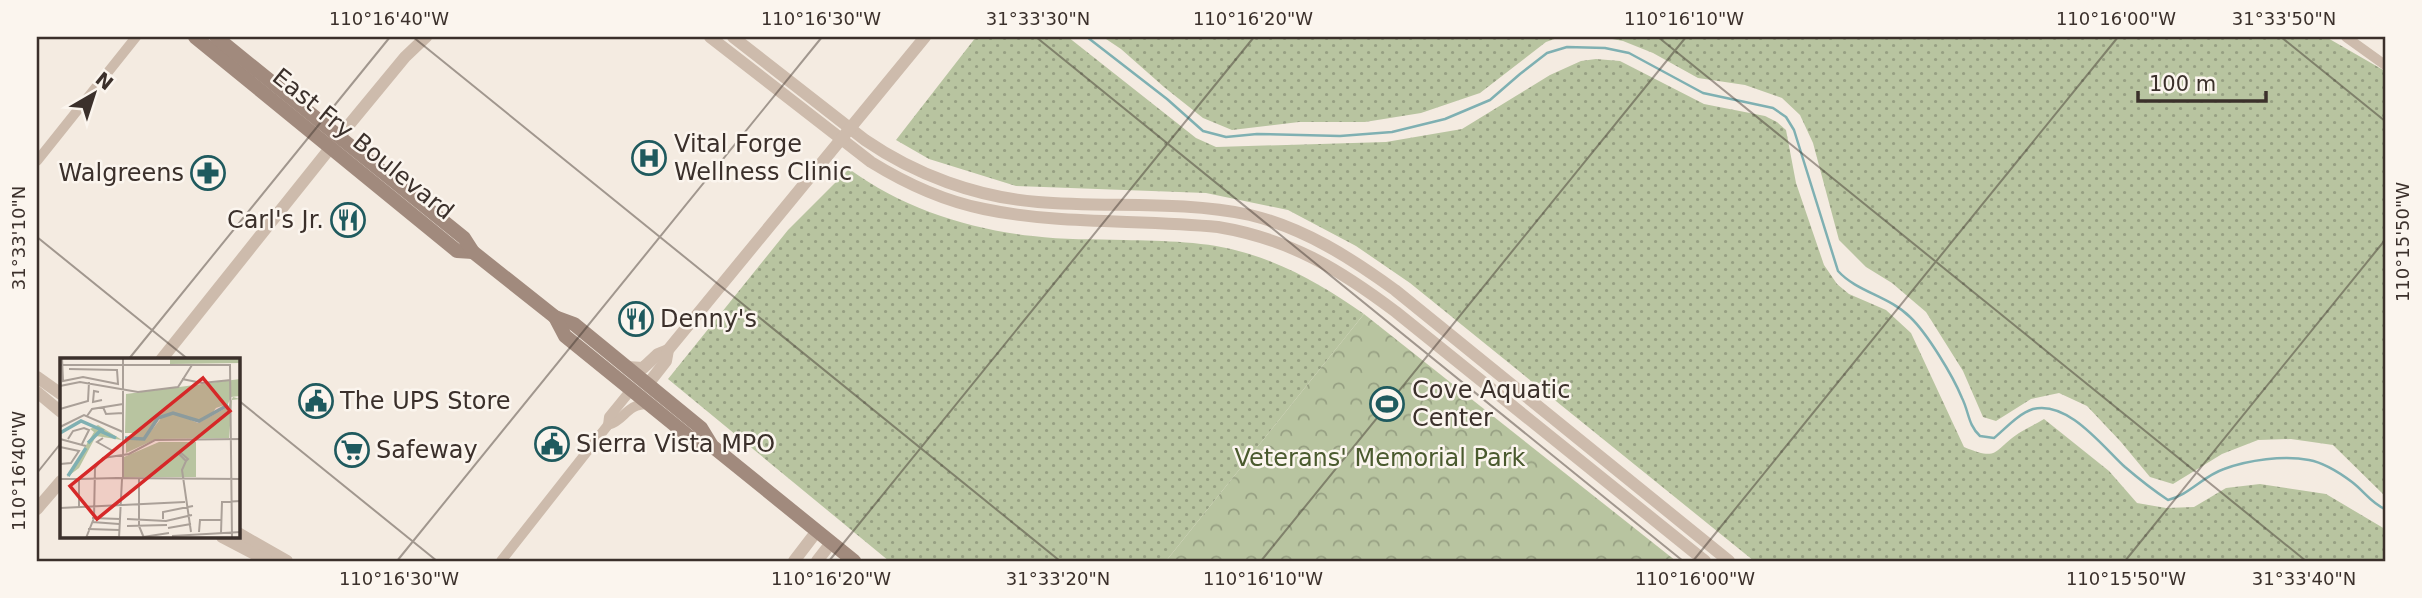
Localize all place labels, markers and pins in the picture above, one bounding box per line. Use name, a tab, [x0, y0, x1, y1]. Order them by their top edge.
place label: Vital Forge Wellness Clinic	[674, 130, 852, 186]
hospital icon: Vital Forge Wellness Clinic	[630, 139, 668, 177]
pharmacy icon: Walgreens	[189, 154, 227, 192]
place label: Walgreens	[59, 159, 184, 187]
restaurant icon: Carl's Jr.	[329, 201, 367, 239]
place label: Carl's Jr.	[227, 206, 324, 234]
restaurant icon: Denny's	[617, 300, 655, 338]
place label: Denny's	[660, 305, 757, 333]
place label: Cove Aquatic Center	[1412, 376, 1570, 432]
public building icon: The UPS Store	[297, 382, 335, 420]
sports icon: Cove Aquatic Center	[1368, 385, 1406, 423]
place label: The UPS Store	[339, 387, 511, 415]
public building icon: Sierra Vista MPO	[533, 425, 571, 463]
place label: Sierra Vista MPO	[576, 430, 775, 458]
supermarket icon: Safeway	[333, 431, 371, 469]
place label: Safeway	[376, 436, 478, 464]

